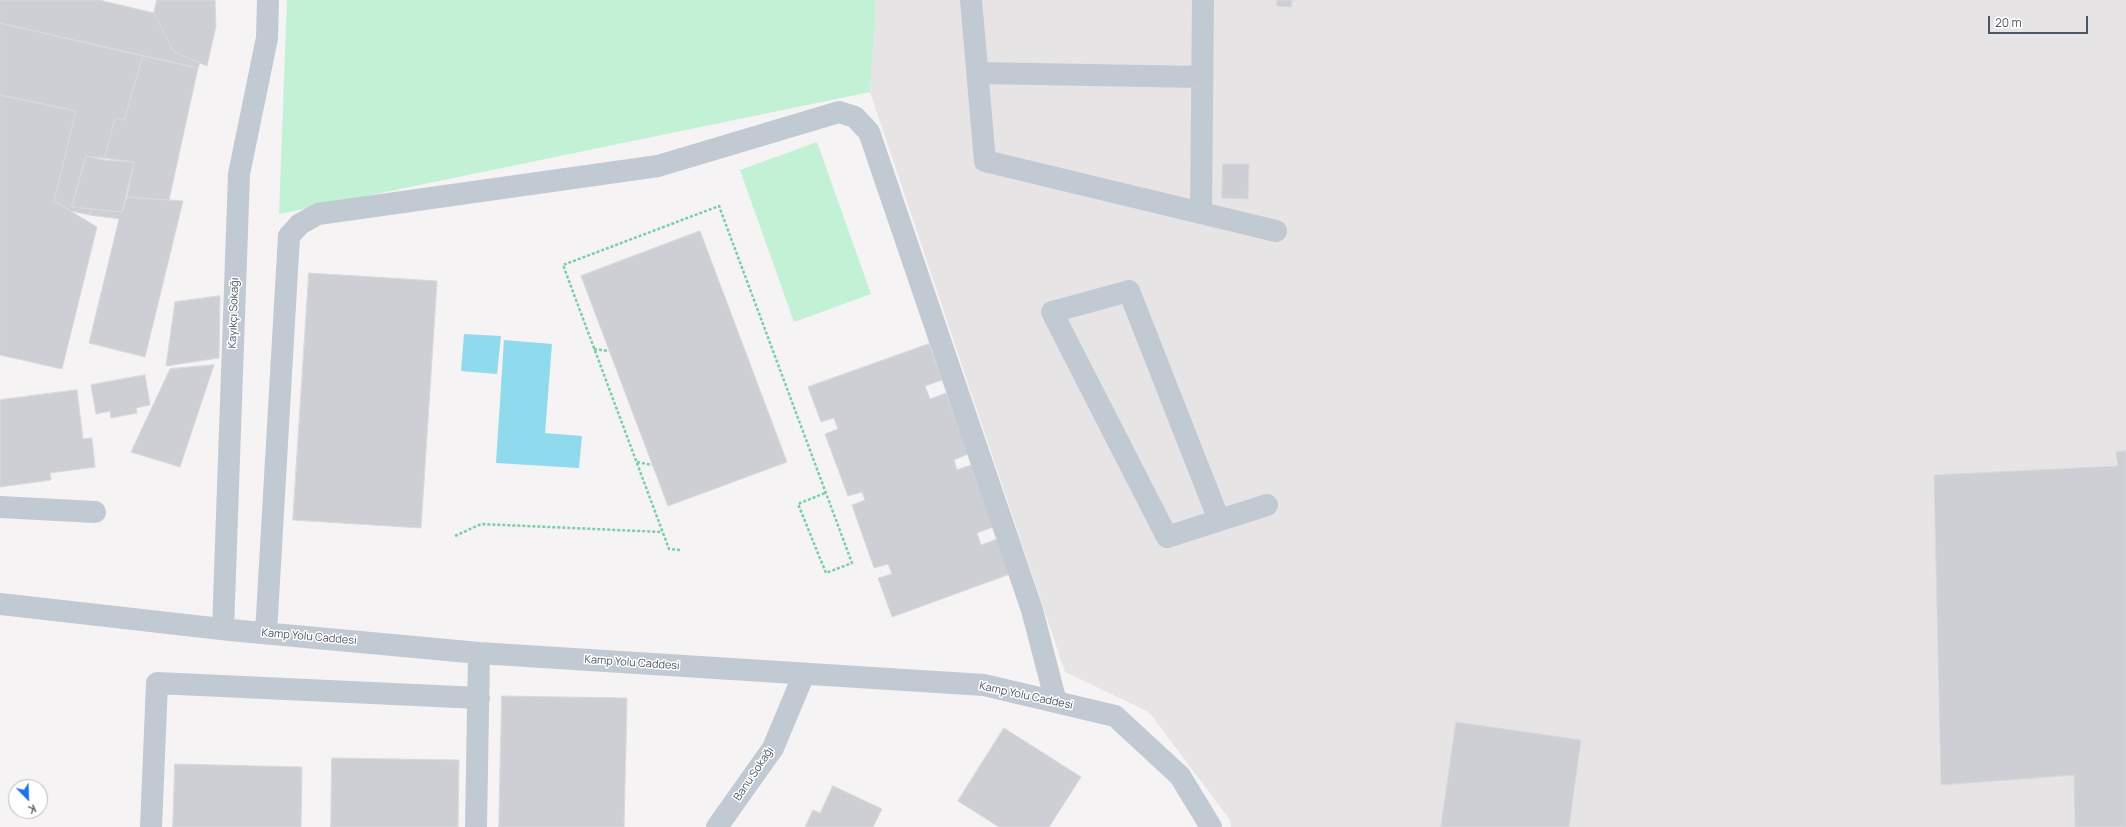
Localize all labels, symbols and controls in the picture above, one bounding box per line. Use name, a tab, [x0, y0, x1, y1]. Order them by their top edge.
scale bar	[1990, 8, 2090, 34]
text: 20 m	[1995, 14, 2022, 31]
street label: Kayıkçı Sokağı	[226, 277, 242, 349]
street label: Kamp Yolu Caddesi	[261, 626, 357, 648]
street label: Kamp Yolu Caddesi	[584, 653, 680, 673]
street label: Kamp Yolu Caddesi	[978, 680, 1074, 712]
street label: Banu Sokağı	[731, 745, 777, 803]
north arrow	[8, 779, 48, 819]
text: K	[26, 801, 39, 818]

